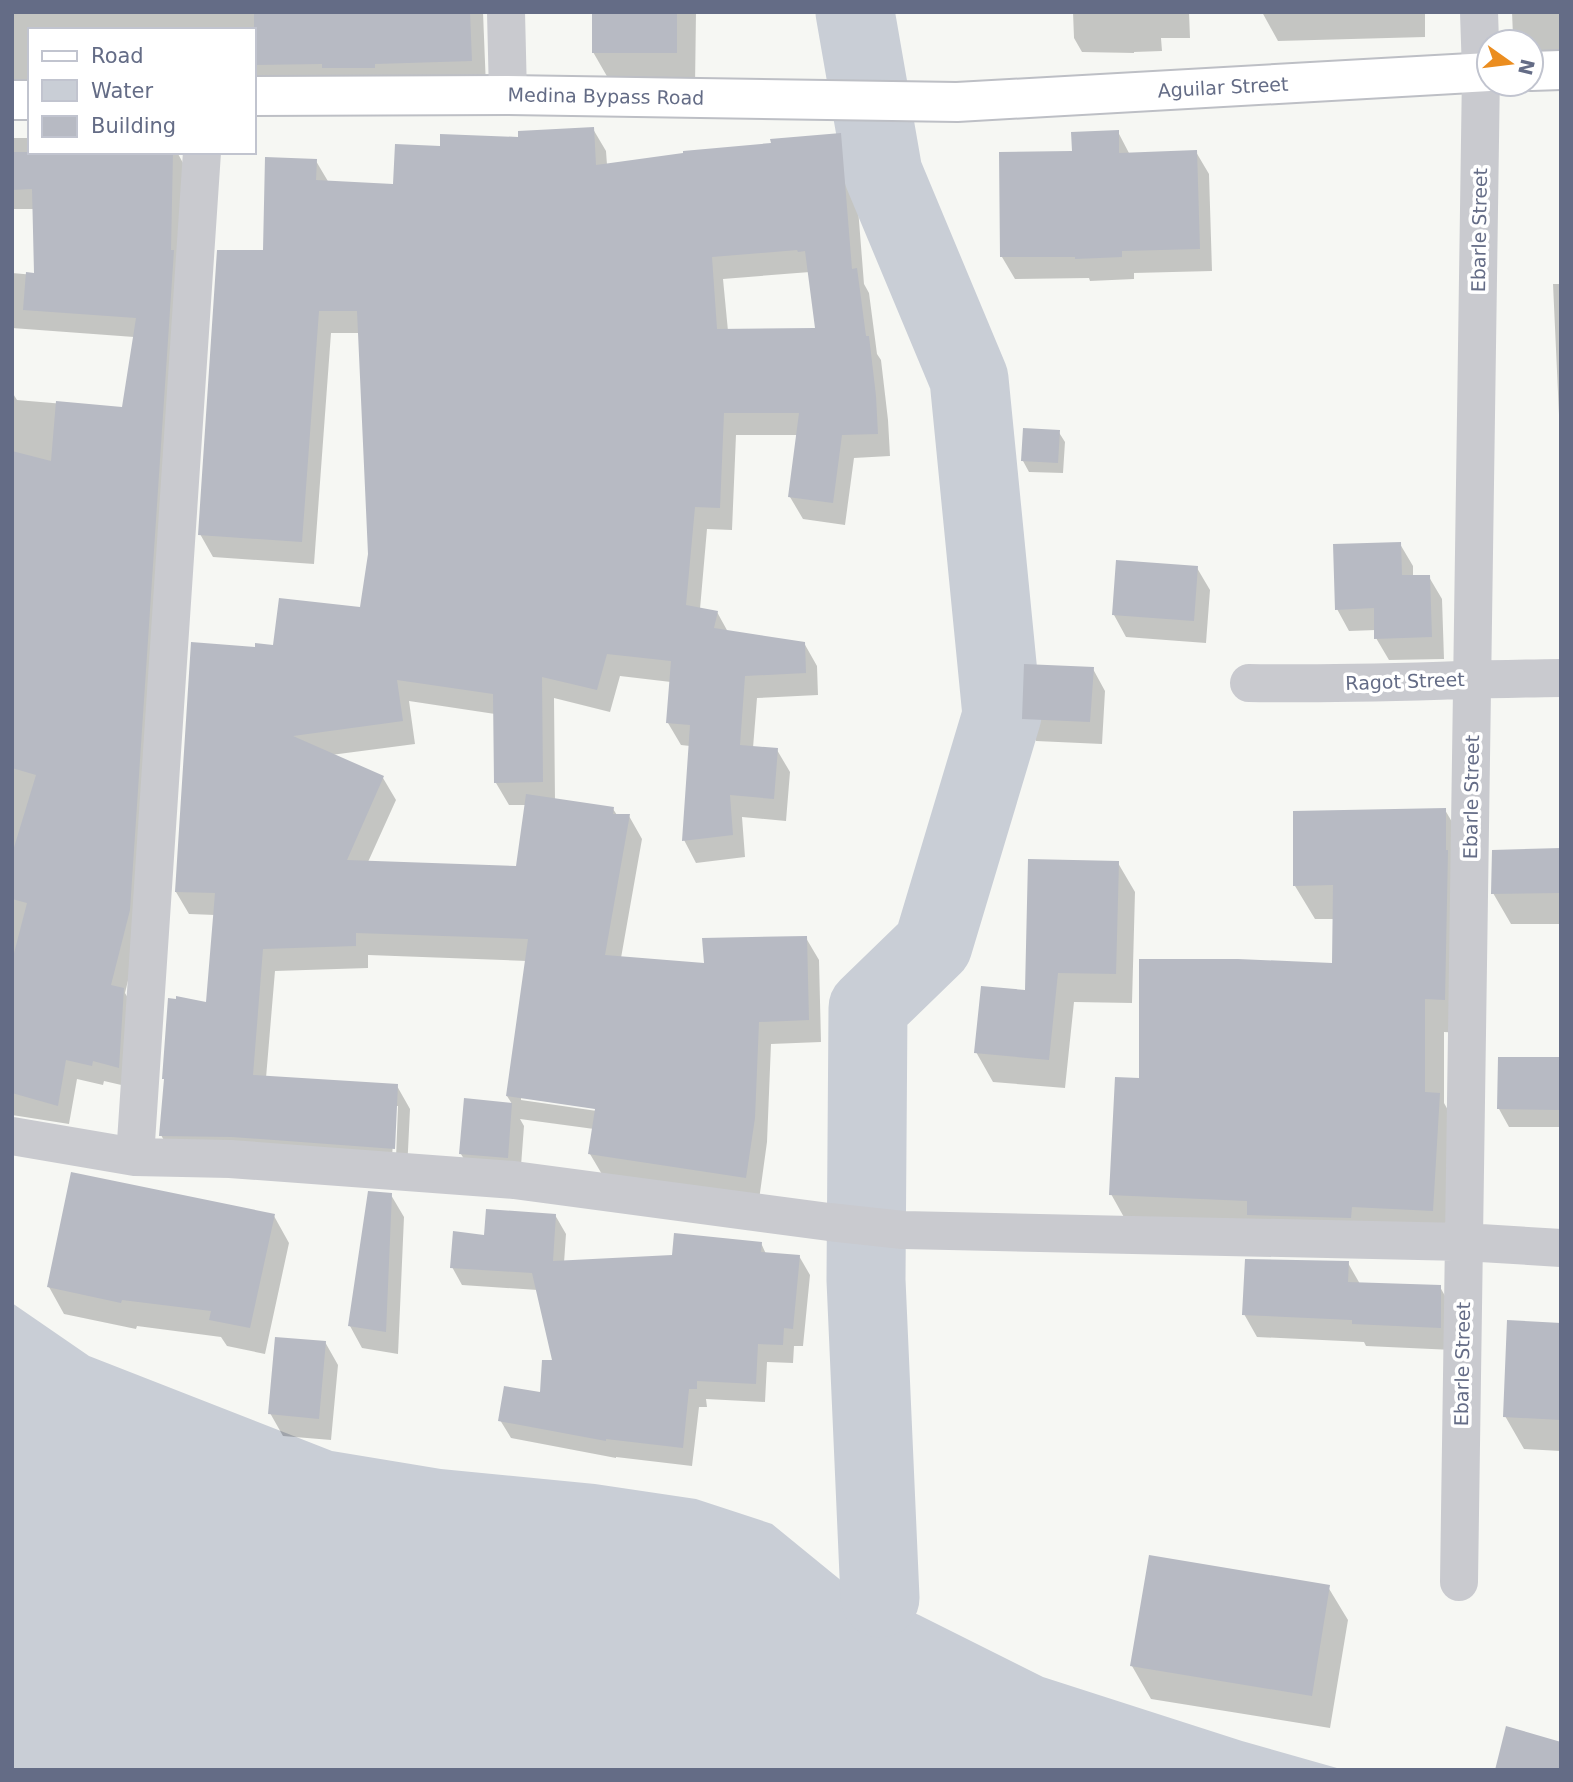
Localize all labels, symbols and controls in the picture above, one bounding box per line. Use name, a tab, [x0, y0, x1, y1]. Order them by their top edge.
legend	[28, 28, 256, 154]
north arrow	[1475, 28, 1545, 98]
text: Road	[91, 44, 144, 68]
text: N	[1514, 57, 1539, 77]
street label: Aguilar Street	[1157, 73, 1289, 101]
text: Water	[91, 79, 153, 103]
street label: Medina Bypass Road	[507, 83, 705, 109]
text: Building	[91, 114, 176, 138]
street label: Ebarle Street	[1467, 168, 1491, 292]
street label: Ragot Street	[1345, 668, 1465, 694]
street label: Ebarle Street	[1459, 735, 1483, 859]
street label: Ebarle Street	[1450, 1302, 1474, 1426]

